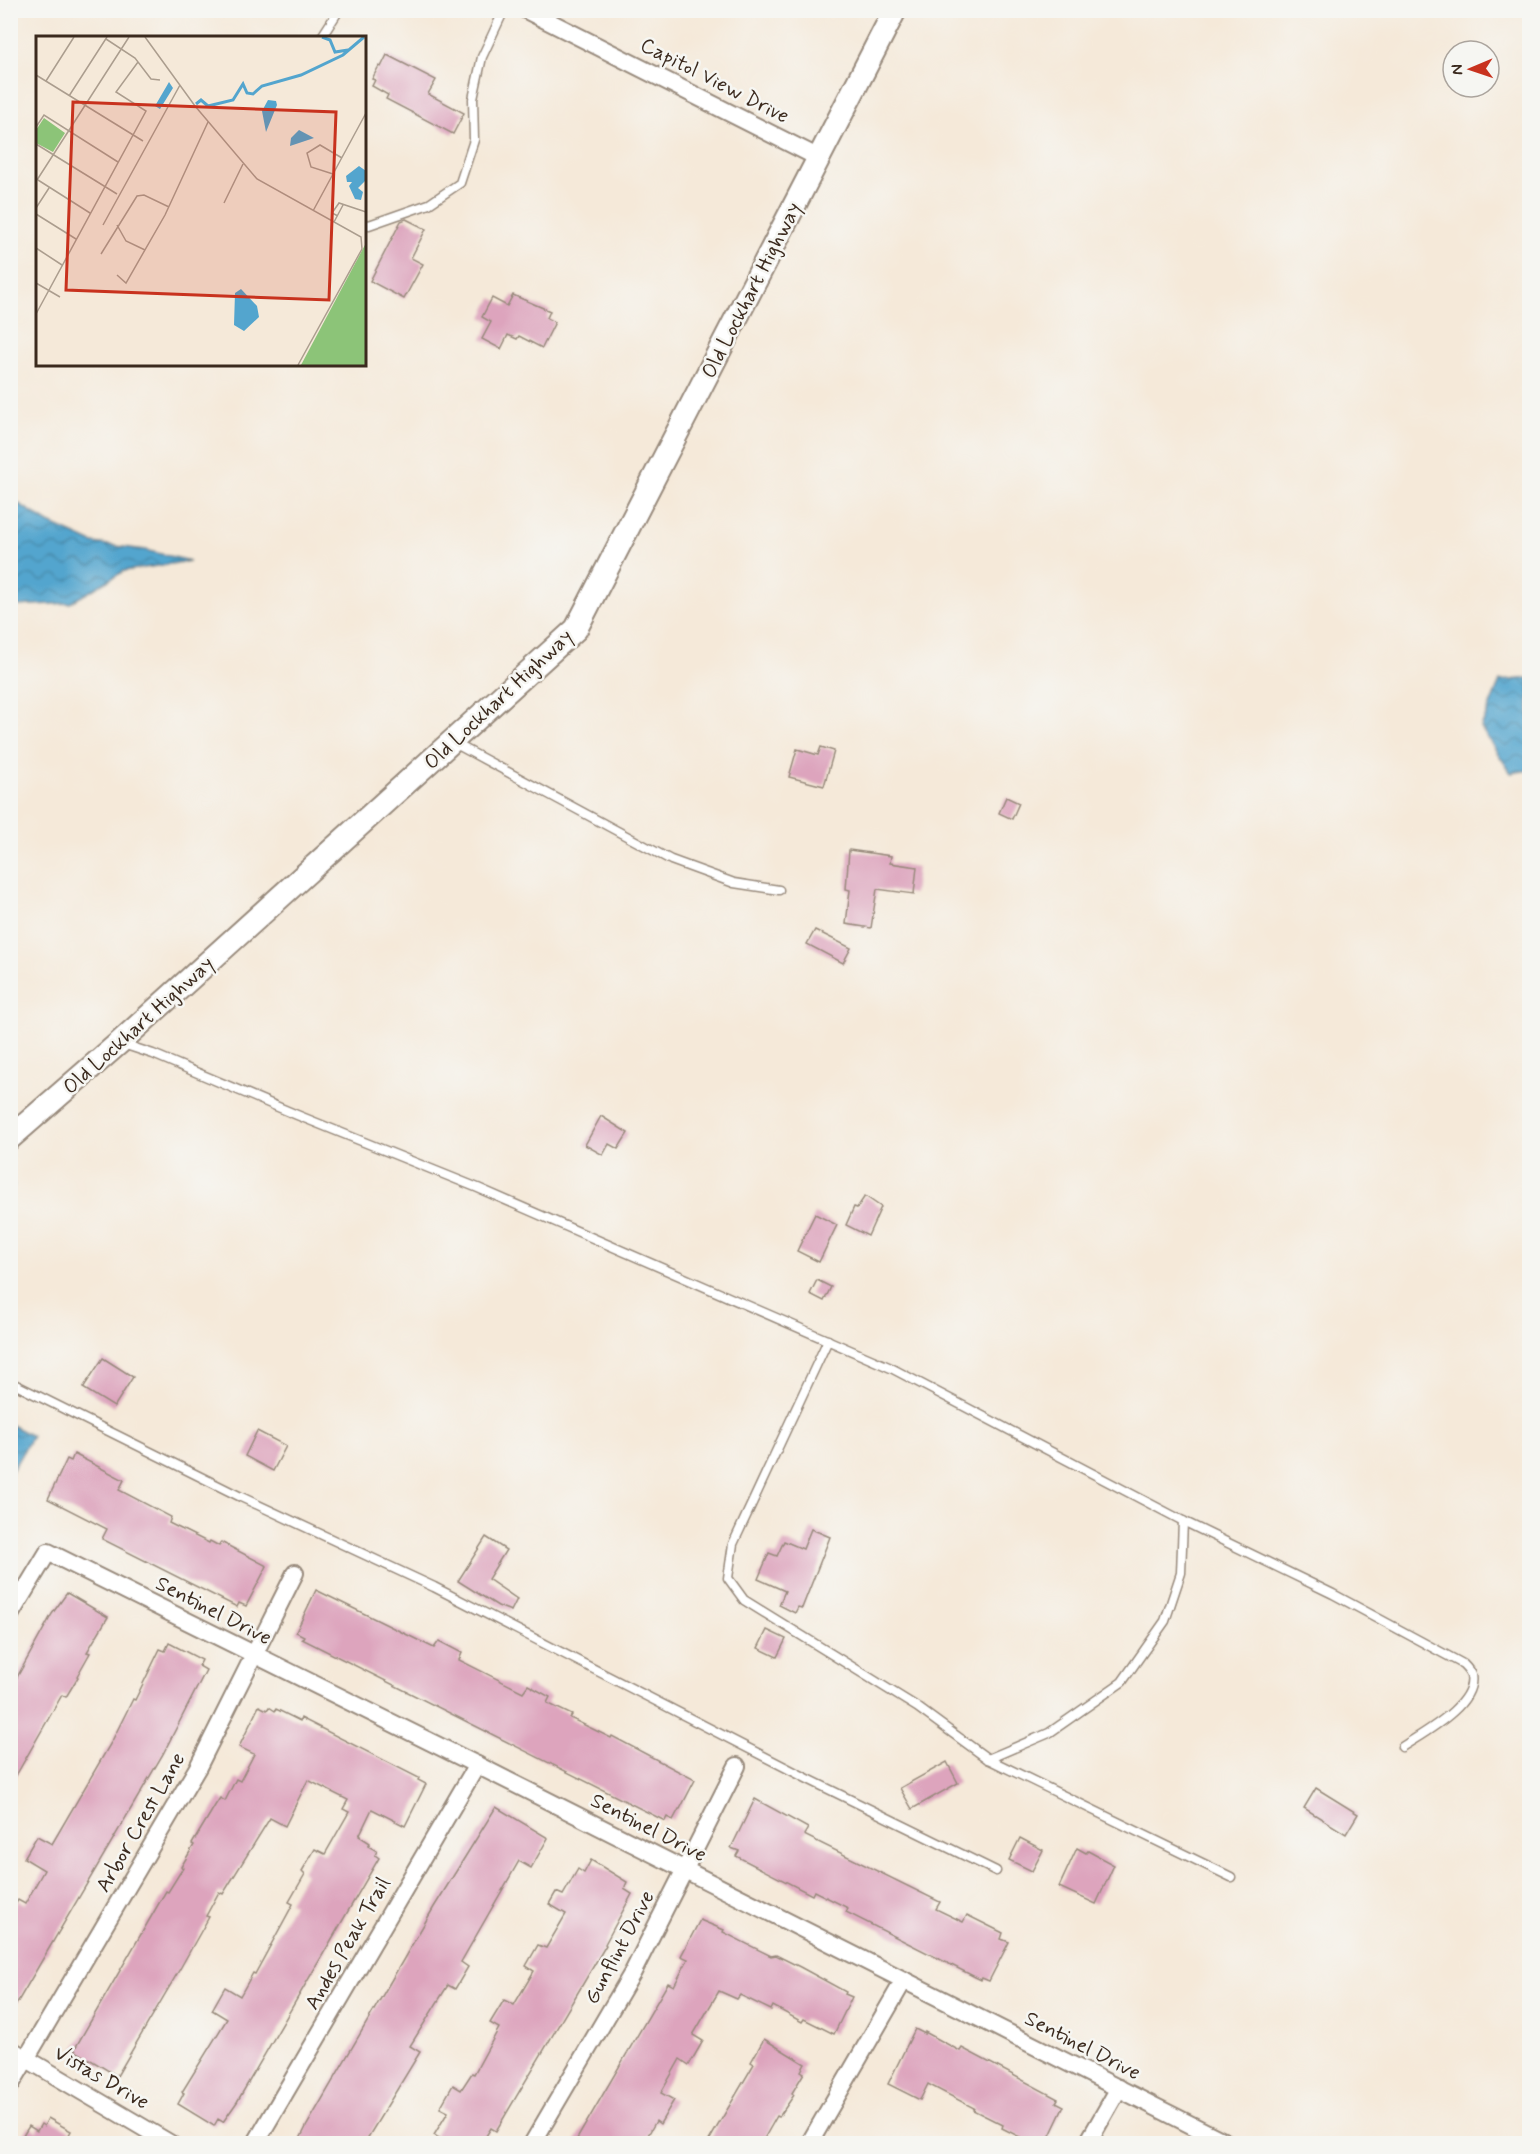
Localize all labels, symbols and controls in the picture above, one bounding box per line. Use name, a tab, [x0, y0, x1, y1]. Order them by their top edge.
street label: Capitol View Drive	[635, 31, 794, 131]
inset map	[36, 36, 366, 366]
north arrow	[1441, 39, 1501, 99]
text: N	[1447, 64, 1468, 75]
street label: Old Lockhart Highway	[695, 197, 809, 383]
street label: Old Lockhart Highway	[418, 623, 579, 776]
street label: Old Lockhart Highway	[57, 950, 220, 1101]
street label: Sentinel Drive	[151, 1570, 276, 1652]
street label: Arbor Crest Lane	[90, 1748, 192, 1897]
street label: Sentinel Drive	[586, 1787, 711, 1869]
street label: Andes Peak Trail	[298, 1872, 397, 2015]
street label: Gunflint Drive	[578, 1886, 662, 2009]
street label: Sentinel Drive	[1020, 2005, 1145, 2087]
street label: Vistas Drive	[49, 2039, 154, 2116]

